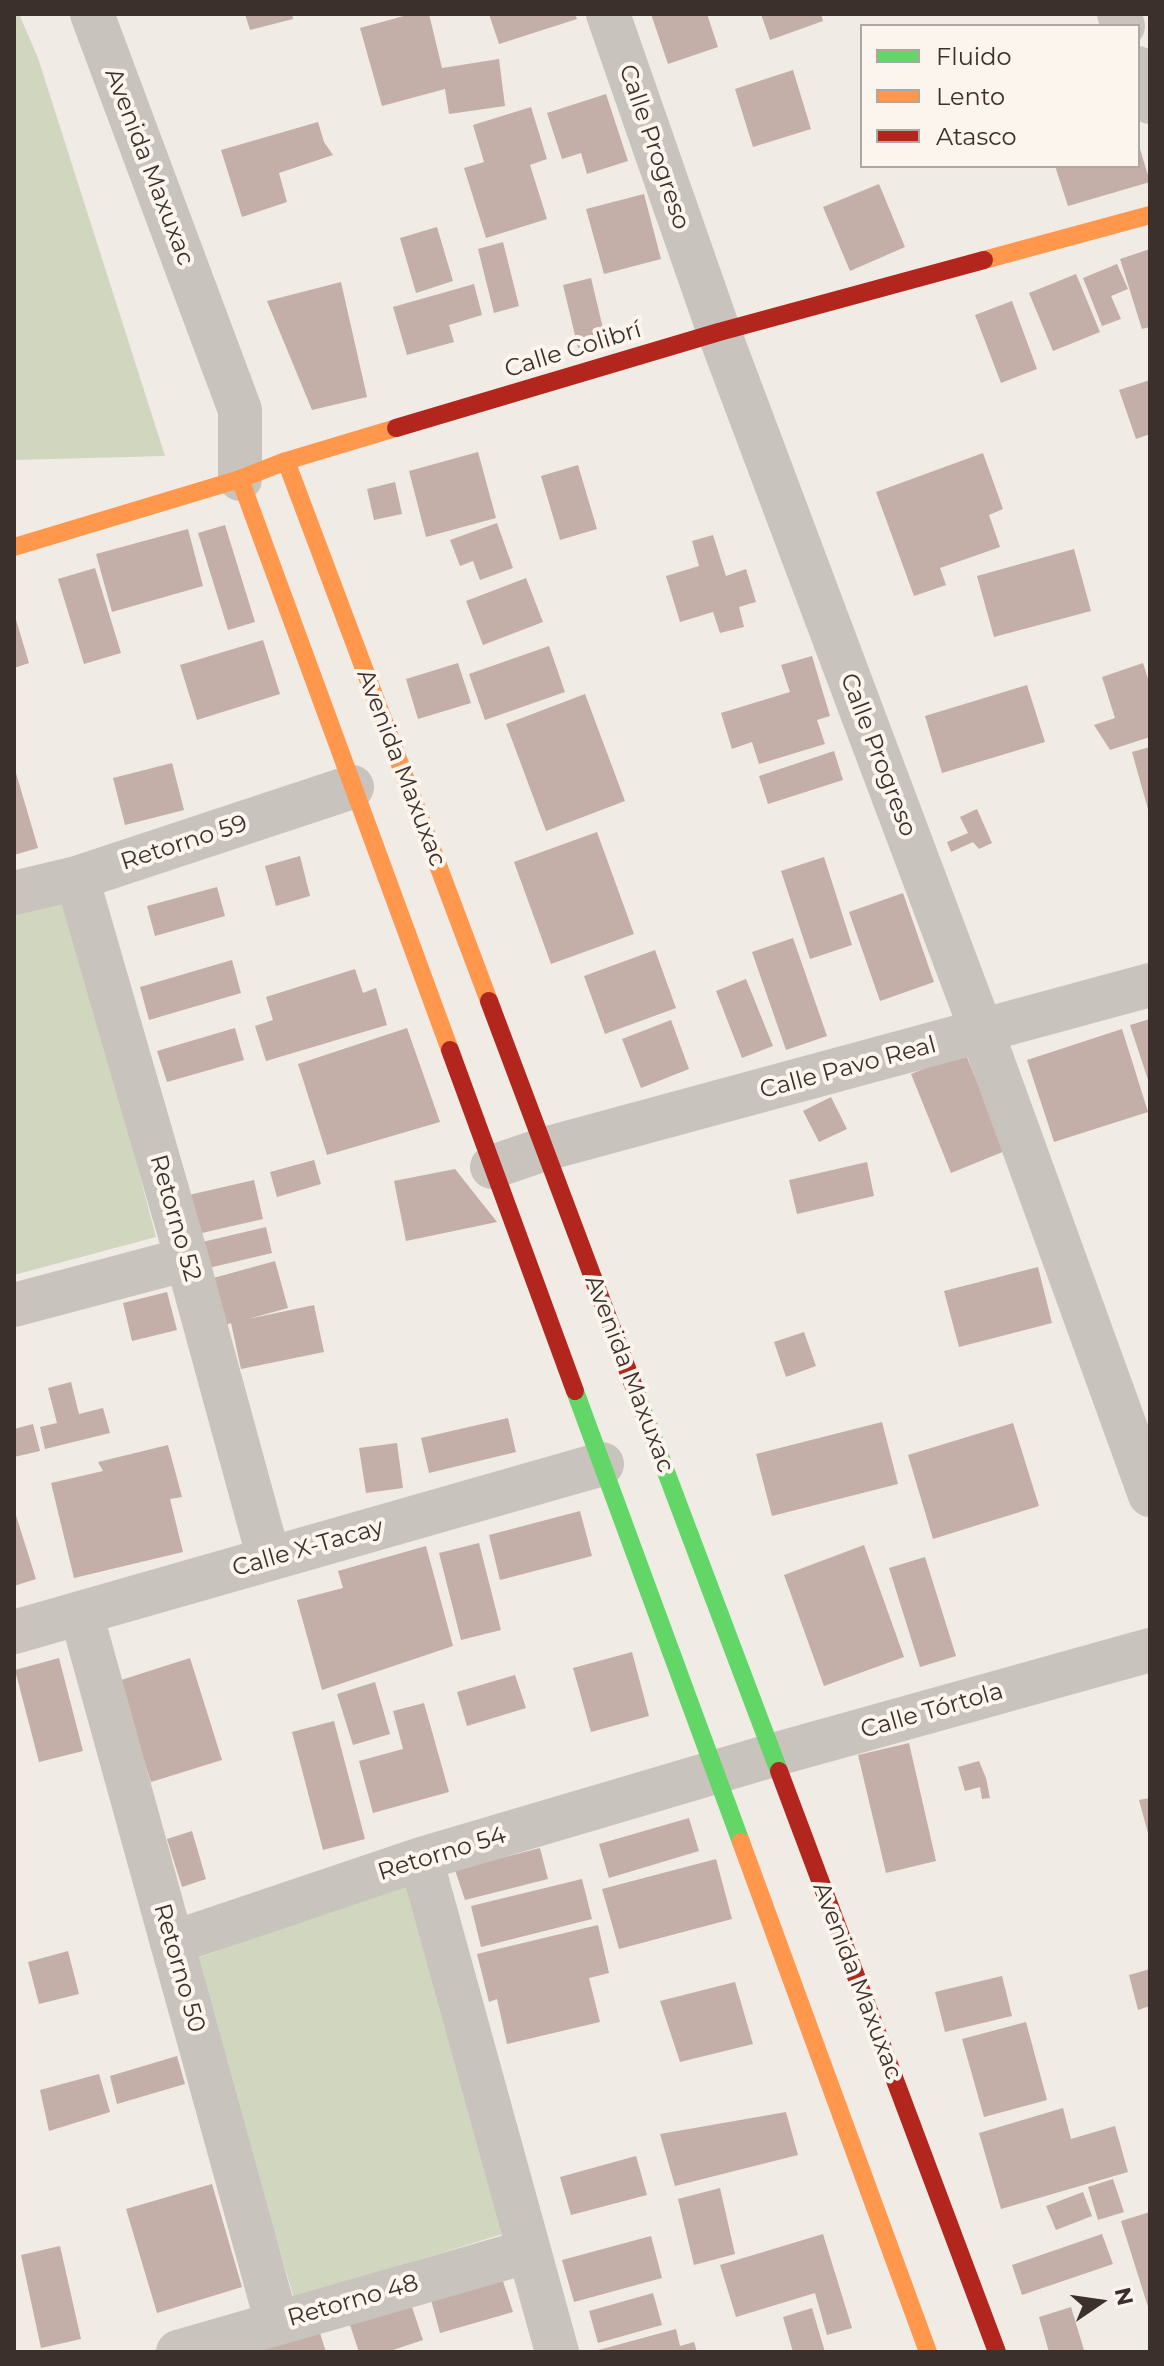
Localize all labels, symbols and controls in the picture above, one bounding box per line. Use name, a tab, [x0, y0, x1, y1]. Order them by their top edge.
legend	[860, 24, 1140, 168]
text: Fluido	[936, 42, 1012, 71]
street label: Calle Progreso	[612, 61, 696, 233]
street label: Avenida Maxuxac	[98, 64, 200, 270]
text: Lento	[936, 82, 1005, 111]
text: Atasco	[936, 122, 1017, 151]
street label: Calle Colibrí	[501, 316, 645, 384]
street label: Avenida Maxuxac	[350, 665, 452, 871]
street label: Calle Progreso	[834, 669, 922, 841]
street label: Retorno 59	[117, 809, 251, 877]
street label: Calle Pavo Real	[757, 1031, 939, 1105]
street label: Retorno 52	[143, 1151, 207, 1285]
street label: Avenida Maxuxac	[578, 1271, 680, 1477]
street label: Calle X-Tacay	[229, 1513, 387, 1583]
street label: Calle Tórtola	[857, 1677, 1007, 1745]
street label: Retorno 54	[374, 1821, 510, 1887]
street label: Avenida Maxuxac	[806, 1878, 908, 2084]
street label: Retorno 50	[147, 1900, 211, 2036]
north arrow	[1060, 2262, 1140, 2342]
street label: Retorno 48	[284, 2269, 422, 2333]
text: N	[1109, 2285, 1139, 2308]

